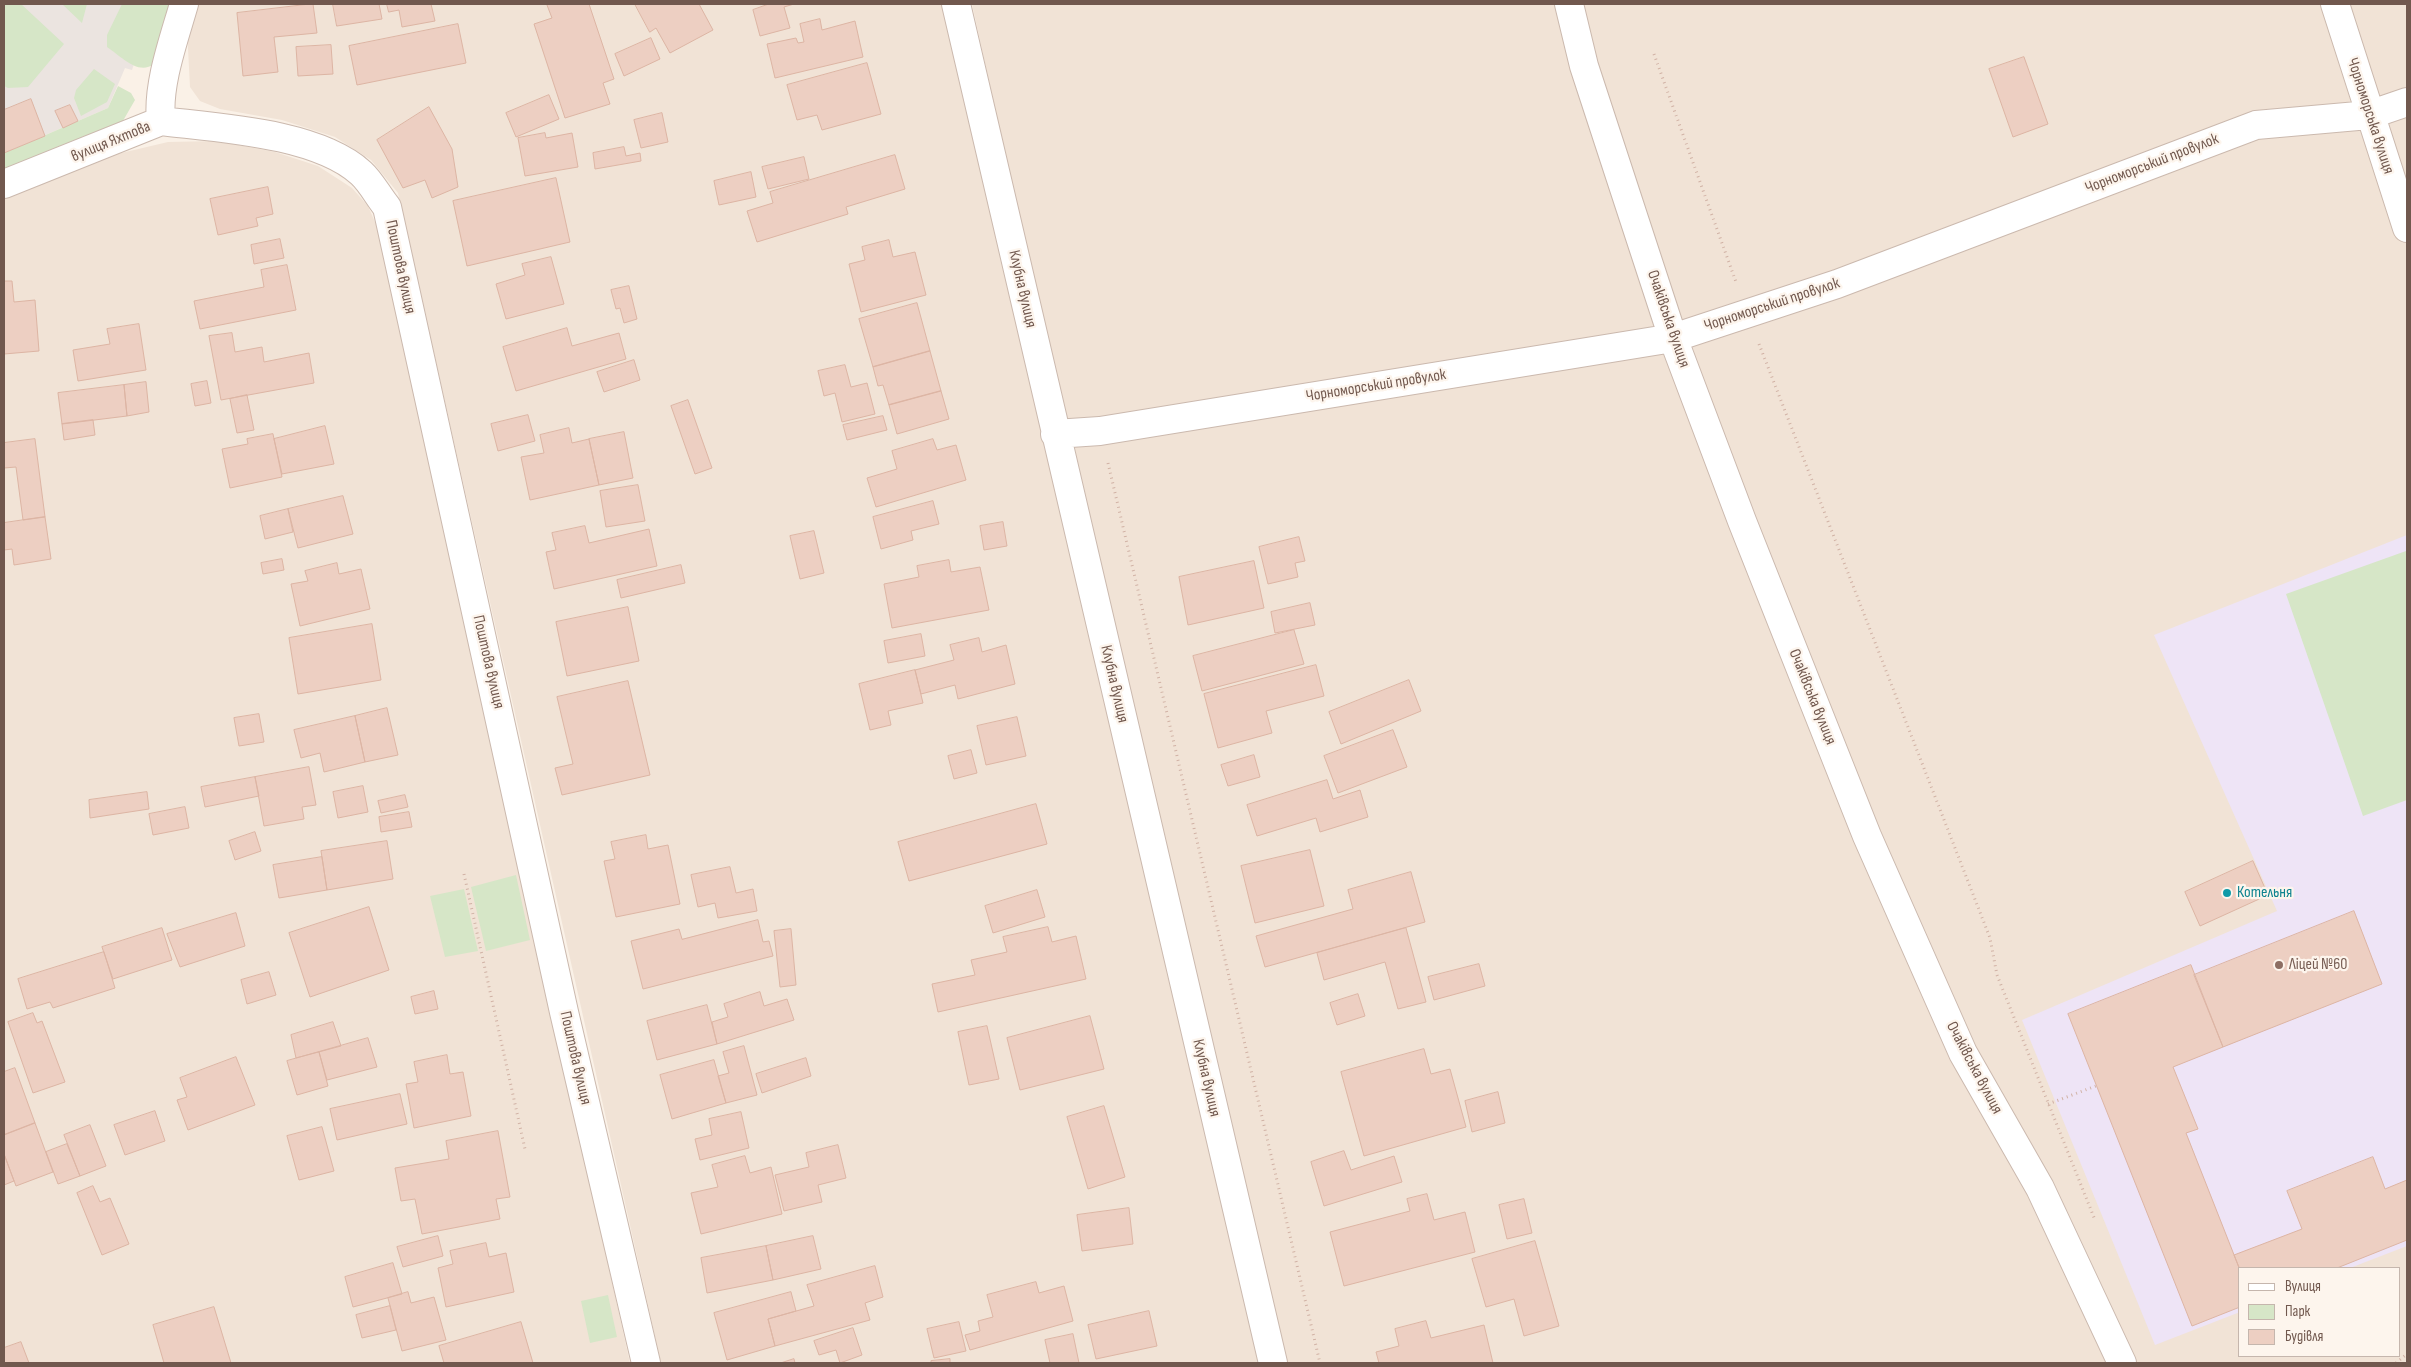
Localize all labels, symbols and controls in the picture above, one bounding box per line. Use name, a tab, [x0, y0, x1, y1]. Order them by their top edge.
street label: Чорноморська вулиця	[2342, 56, 2398, 176]
street label: вулиця Яхтова	[69, 117, 153, 167]
street label: Чорноморський провулок	[2083, 130, 2221, 198]
street label: Поштова вулиця	[381, 218, 419, 316]
street label: Клубна вулиця	[1004, 248, 1040, 330]
street label: Очаківська вулиця	[1642, 268, 1694, 370]
street label: Чорноморський провулок	[1702, 274, 1842, 336]
street label: Чорноморський провулок	[1305, 365, 1447, 407]
street label: Поштова вулиця	[468, 613, 508, 711]
street label: Клубна вулиця	[1096, 643, 1132, 725]
street label: Очаківська вулиця	[1784, 646, 1840, 748]
place label: Котельня	[2237, 883, 2292, 903]
marker: Котельня	[2221, 887, 2233, 899]
place label: Ліцей №60	[2289, 955, 2347, 975]
marker: Ліцей №60	[2273, 959, 2285, 971]
street label: Поштова вулиця	[555, 1009, 595, 1107]
street label: Очаківська вулиця	[1942, 1019, 2006, 1117]
street label: Клубна вулиця	[1188, 1037, 1224, 1119]
legend	[2238, 1267, 2401, 1357]
text: Вулиця	[2285, 1277, 2321, 1296]
text: Парк	[2285, 1302, 2310, 1321]
text: Будівля	[2285, 1327, 2323, 1346]

